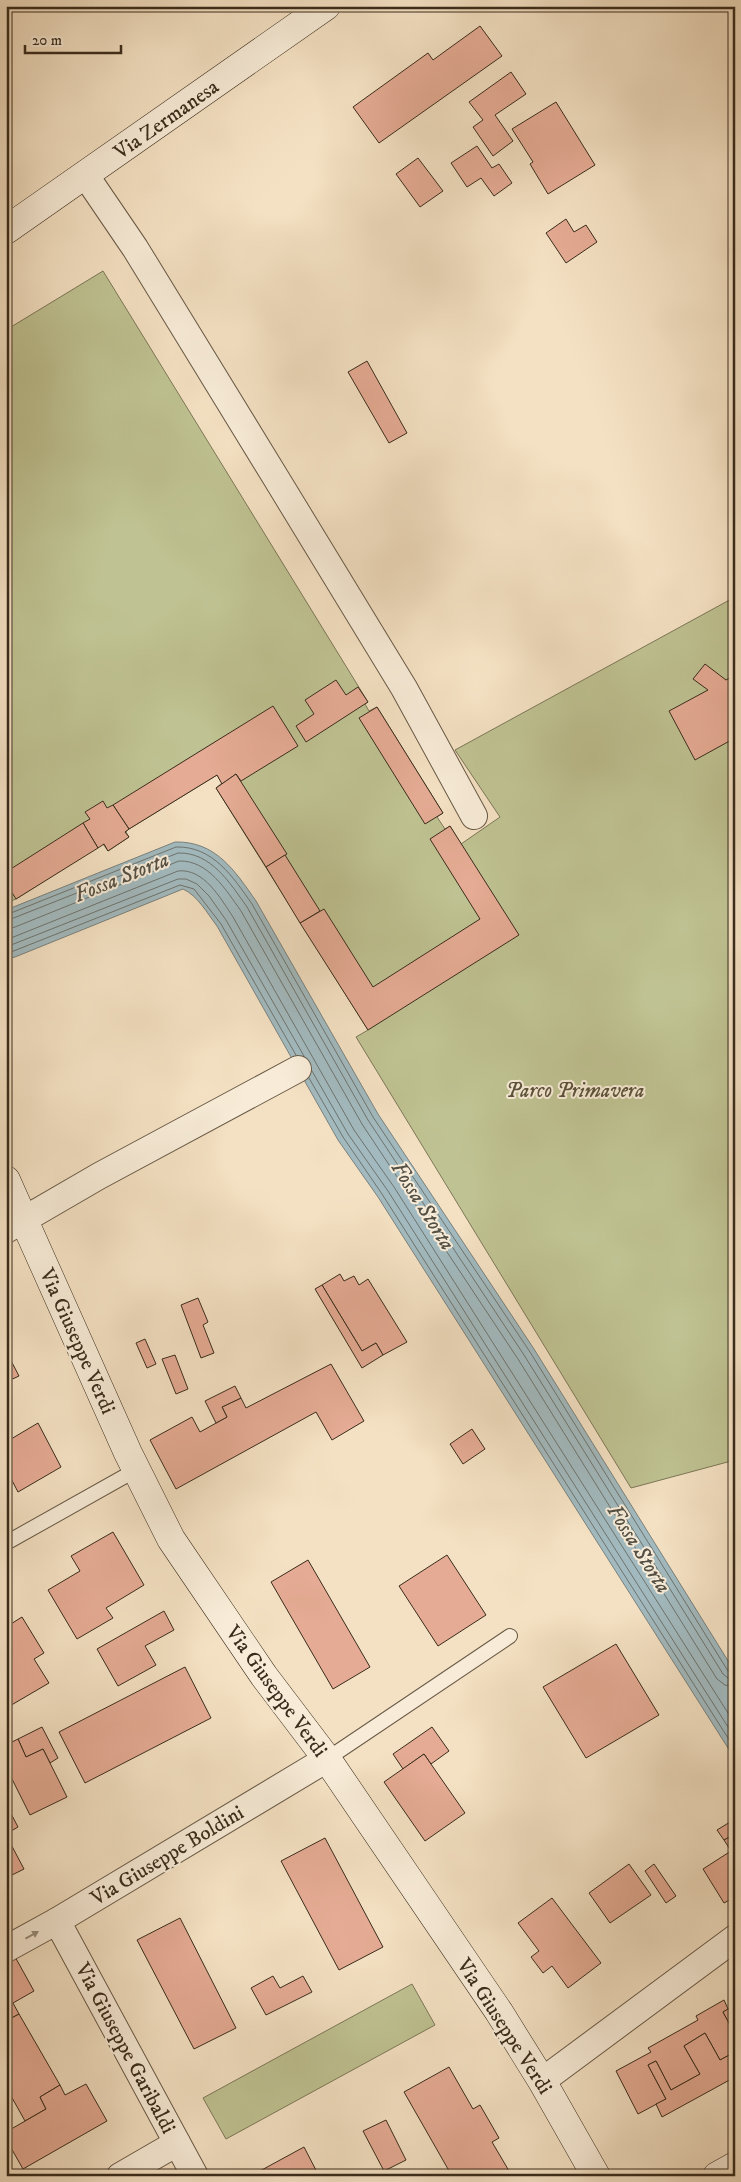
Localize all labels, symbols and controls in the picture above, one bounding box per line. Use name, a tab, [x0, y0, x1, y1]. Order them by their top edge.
scale bar	[25, 22, 121, 54]
text: 20 m	[32, 31, 62, 50]
street label: Via Zermanesa	[108, 74, 224, 166]
water label: Fossa Storta	[70, 846, 173, 909]
park label: Parco Primavera	[506, 1078, 644, 1104]
water label: Fossa Storta	[385, 1156, 461, 1255]
street label: Via Giuseppe Verdi	[33, 1264, 121, 1418]
water label: Fossa Storta	[601, 1499, 677, 1598]
street label: Via Giuseppe Verdi	[219, 1620, 333, 1763]
street label: Via Giuseppe Boldini	[85, 1800, 249, 1912]
one-way arrow	[24, 1931, 39, 1939]
street label: Via Giuseppe Verdi	[450, 1953, 558, 2099]
street label: Via Giuseppe Garibaldi	[69, 1958, 181, 2138]

